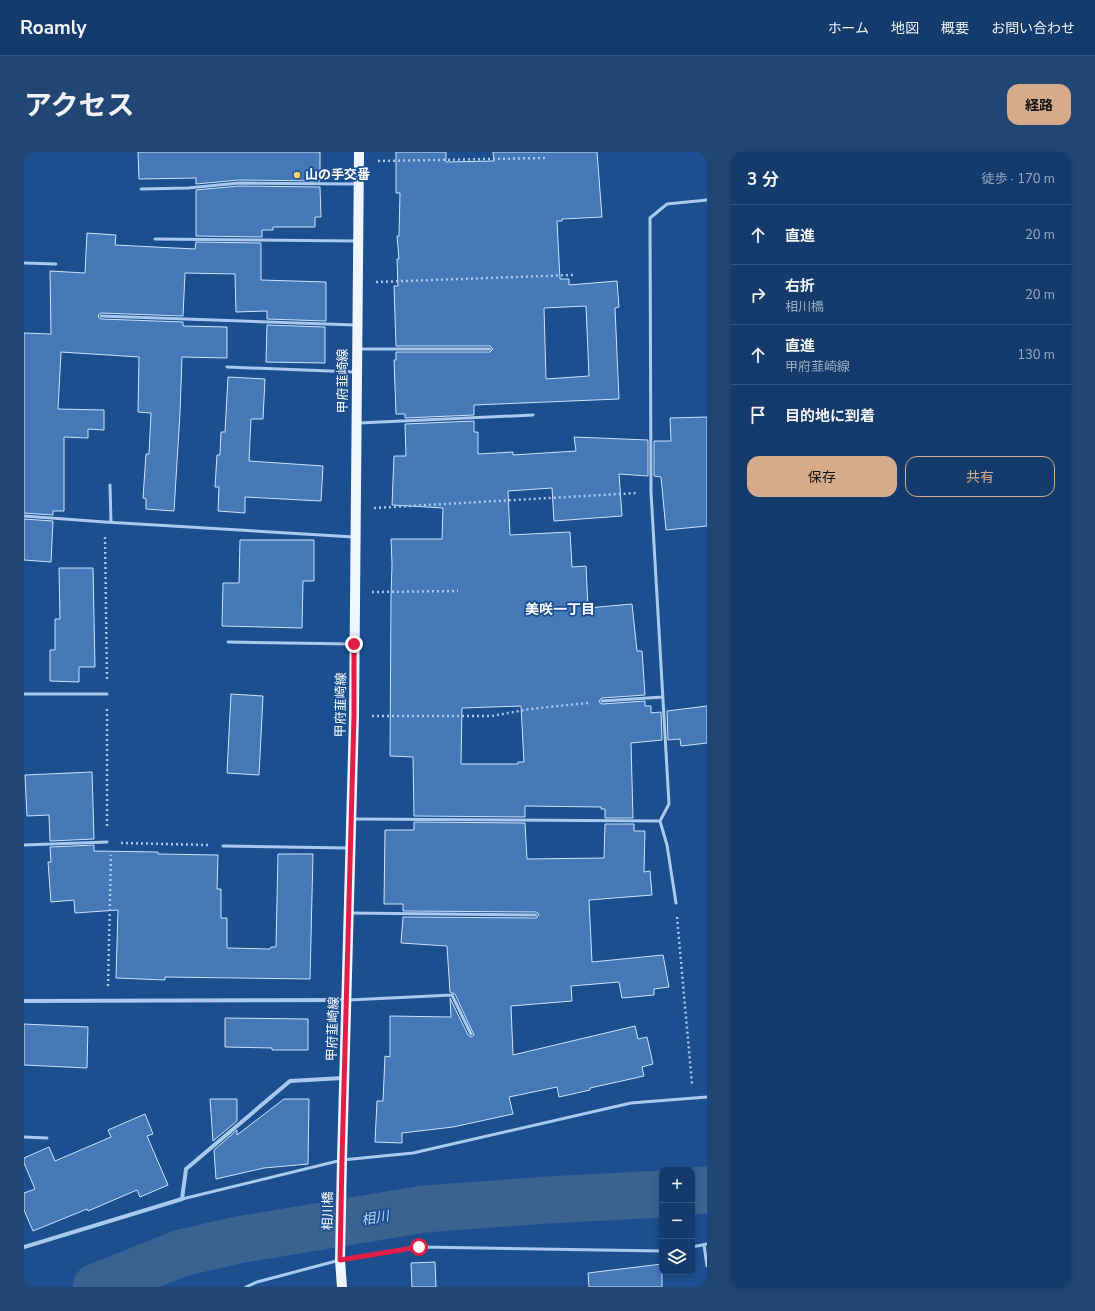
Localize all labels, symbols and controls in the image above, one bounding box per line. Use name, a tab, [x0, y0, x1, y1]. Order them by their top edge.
text: Roamly	[20, 15, 87, 41]
text: ホーム	[827, 19, 869, 38]
text: 地図	[891, 19, 919, 38]
text: 概要	[941, 19, 969, 38]
text: お問い合わせ	[991, 19, 1075, 38]
button: 経路	[1007, 84, 1071, 125]
text: アクセス	[24, 87, 135, 125]
place label: 山の手交番	[305, 166, 370, 184]
text: 3 分	[747, 168, 779, 191]
marker: 山の手交番	[292, 170, 302, 180]
text: 徒歩 · 170 m	[981, 170, 1055, 188]
icon: ahead	[747, 224, 769, 246]
text: 直進	[785, 226, 815, 246]
text: 20 m	[1025, 226, 1055, 244]
text: 右折	[785, 276, 815, 296]
icon: right	[747, 284, 769, 306]
text: 20 m	[1025, 286, 1055, 304]
text: 相川橋	[785, 298, 824, 316]
text: 直進	[785, 336, 815, 356]
icon: ahead	[747, 344, 769, 366]
text: 130 m	[1017, 346, 1055, 364]
street label: 甲府韮崎線	[334, 348, 352, 414]
text: 甲府韮崎線	[785, 358, 850, 376]
icon: arrive	[747, 404, 769, 426]
text: 目的地に到着	[785, 406, 875, 426]
button: 保存	[747, 456, 897, 497]
button: 共有	[905, 456, 1055, 497]
district label: 美咲一丁目	[525, 600, 595, 619]
route end	[345, 635, 363, 653]
street label: 甲府韮崎線	[331, 672, 351, 738]
street label: 甲府韮崎線	[323, 996, 343, 1062]
map controls	[659, 1167, 695, 1275]
button: +	[659, 1167, 695, 1203]
street label: 相川橋	[319, 1191, 337, 1231]
button: −	[659, 1203, 695, 1239]
water label: 相川	[360, 1206, 392, 1230]
route start	[410, 1238, 428, 1256]
button: layers	[659, 1239, 695, 1275]

